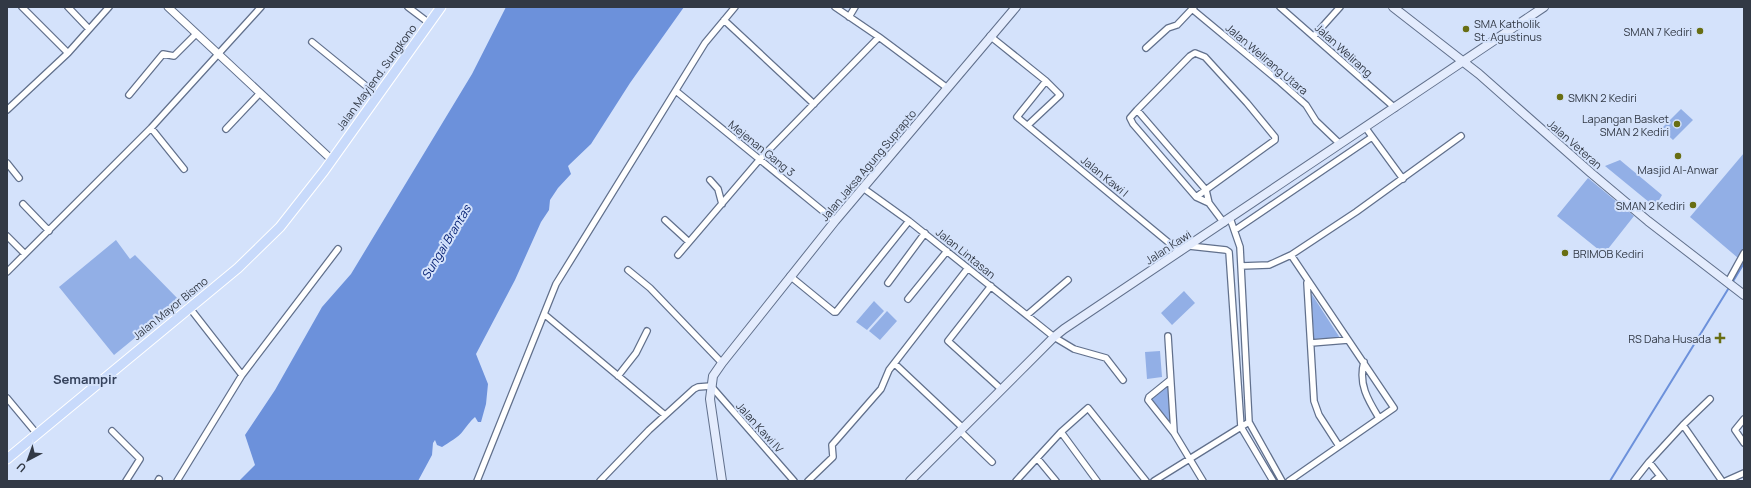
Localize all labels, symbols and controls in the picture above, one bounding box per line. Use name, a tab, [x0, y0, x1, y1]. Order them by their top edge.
place label: SMA Katholik St. Agustinus	[1474, 16, 1542, 44]
street label: Jalan Welirang Utara	[1223, 20, 1311, 98]
street label: Jalan Welirang	[1312, 20, 1376, 80]
street label: Jalan Mayjend. Sungkono	[332, 21, 420, 133]
marker: SMA Katholik St. Agustinus	[1461, 24, 1471, 34]
place label: SMAN 7 Kediri	[1623, 24, 1692, 39]
marker: SMAN 7 Kediri	[1695, 26, 1705, 36]
place label: SMKN 2 Kediri	[1568, 90, 1637, 105]
marker: SMKN 2 Kediri	[1555, 92, 1565, 102]
street label: Jalan Jaksa Agung Suprapto	[817, 106, 920, 224]
place label: Lapangan Basket SMAN 2 Kediri	[1582, 111, 1669, 139]
street label: Jalan Veteran	[1544, 116, 1606, 172]
street label: Mejenan Gang 3	[726, 117, 798, 179]
marker: Lapangan Basket SMAN 2 Kediri	[1672, 119, 1682, 129]
marker: Masjid Al-Anwar	[1673, 151, 1683, 161]
street label: Jalan Kawi I	[1078, 152, 1132, 200]
place label: Masjid Al-Anwar	[1638, 162, 1718, 177]
place label: SMAN 2 Kediri	[1616, 198, 1685, 213]
water label: Sungai Brantas	[417, 200, 476, 282]
marker: SMAN 2 Kediri	[1688, 200, 1698, 210]
street label: Jalan Lintasan	[933, 224, 999, 282]
street label: Jalan Kawi	[1142, 227, 1194, 267]
place label: BRIMOB Kediri	[1573, 246, 1644, 261]
marker: BRIMOB Kediri	[1560, 248, 1570, 258]
street label: Jalan Mayor Bismo	[129, 273, 211, 343]
place label: RS Daha Husada	[1628, 331, 1711, 346]
marker: RS Daha Husada	[1714, 332, 1726, 344]
district label: Semampir	[53, 370, 117, 388]
street label: Jalan Kawi IV	[733, 398, 787, 456]
north arrow	[8, 440, 48, 480]
text: U	[13, 460, 29, 476]

